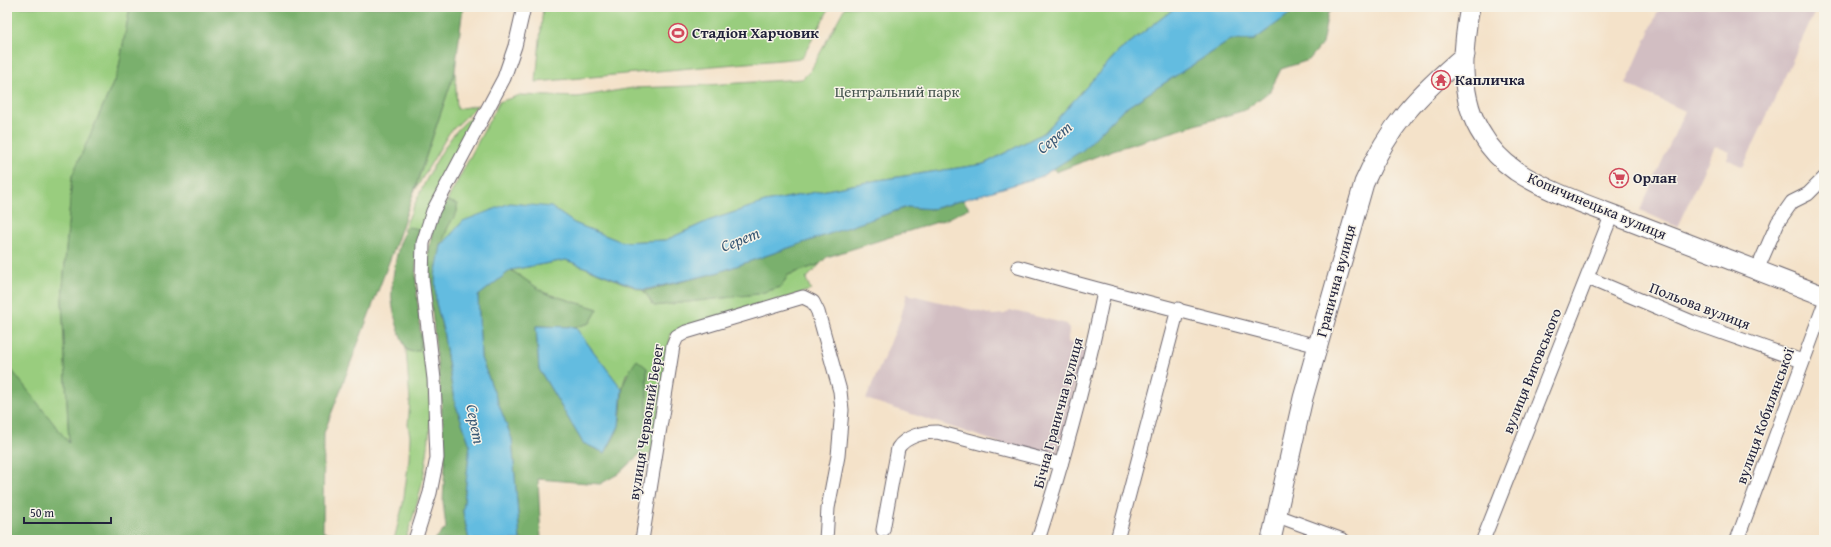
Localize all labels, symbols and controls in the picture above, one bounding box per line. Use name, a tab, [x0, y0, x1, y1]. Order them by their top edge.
sports icon: Стадіон Харчовик	[667, 22, 689, 44]
place label: Стадіон Харчовик	[692, 22, 819, 43]
temple icon: Капличка	[1430, 69, 1452, 91]
place label: Капличка	[1455, 69, 1525, 90]
park label: Центральний парк	[835, 81, 959, 102]
water label: Серет	[1031, 115, 1077, 159]
street label: Копичинецька вулиця	[1524, 167, 1670, 244]
supermarket icon: Орлан	[1608, 167, 1630, 189]
place label: Орлан	[1633, 167, 1677, 188]
water label: Серет	[717, 220, 763, 258]
street label: Гранична вулиця	[1310, 222, 1361, 339]
street label: Польова вулиця	[1647, 277, 1754, 335]
street label: вулиця Виговського	[1497, 305, 1566, 437]
street label: Бічна Гранична вулиця	[1027, 335, 1088, 491]
street label: вулиця Червоний Берег	[623, 342, 668, 501]
street label: вулиця Кобилянської	[1730, 344, 1799, 487]
water label: Серет	[460, 402, 492, 446]
scale bar	[24, 499, 111, 525]
text: 50 m	[30, 504, 54, 521]

